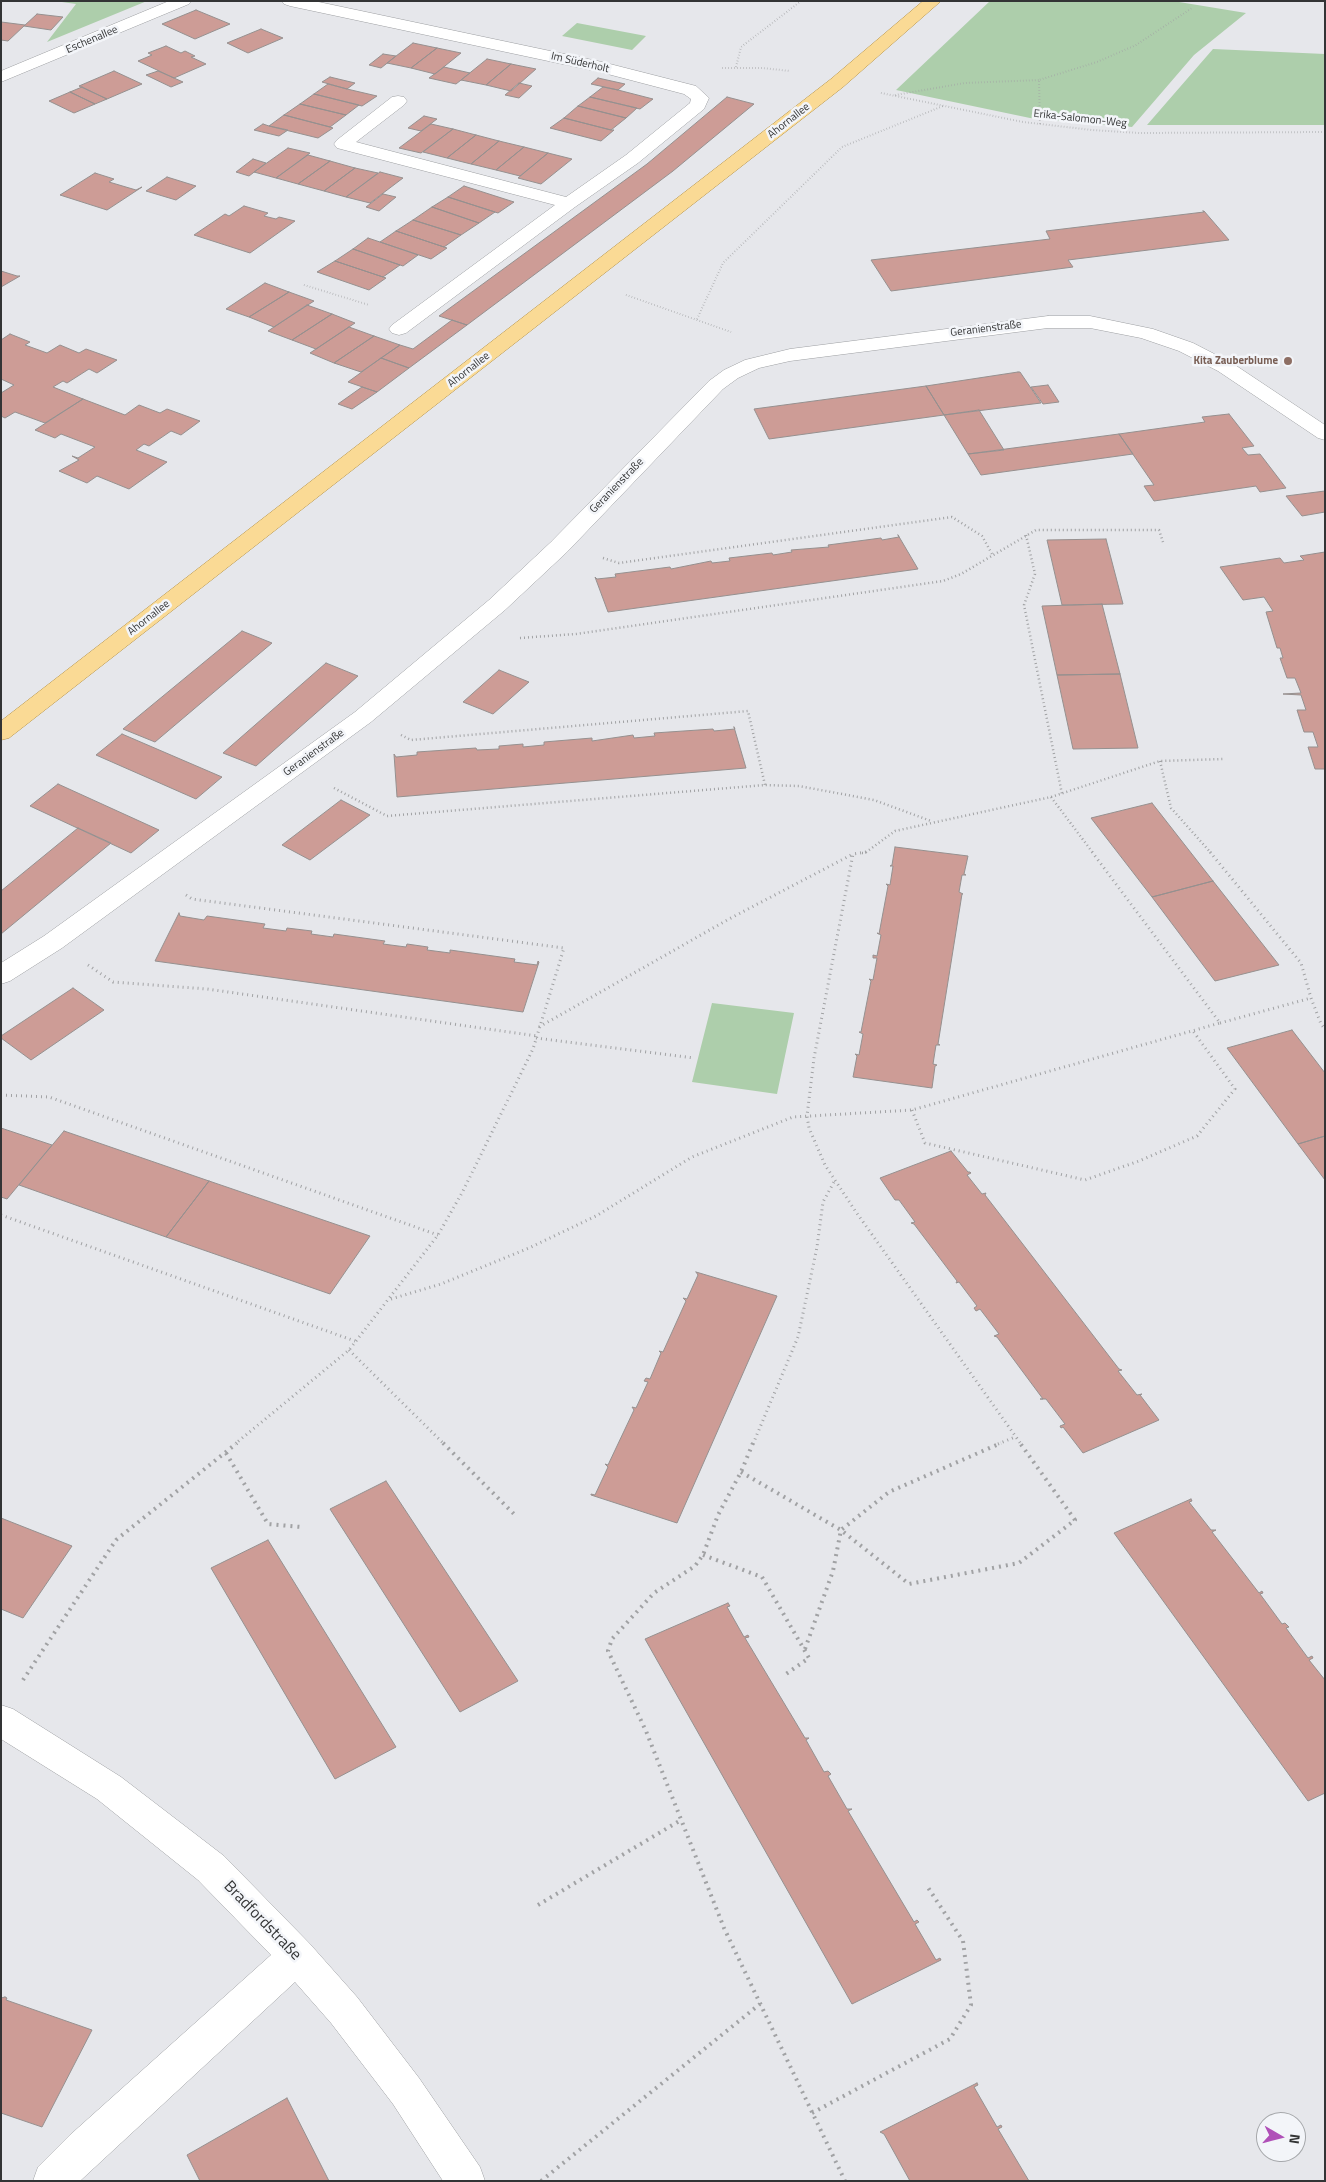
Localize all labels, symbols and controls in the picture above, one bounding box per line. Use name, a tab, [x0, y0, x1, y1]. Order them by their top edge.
street label: Eschenallee	[64, 23, 120, 57]
street label: Im Süderholt	[550, 50, 610, 76]
street label: Ahornallee	[765, 101, 813, 141]
street label: Erika-Salomon-Weg	[1033, 108, 1127, 130]
street label: Geranienstraße	[950, 318, 1022, 340]
street label: Ahornallee	[445, 350, 493, 390]
place label: Kita Zauberblume	[1193, 354, 1278, 368]
marker: Kita Zauberblume	[1282, 355, 1294, 367]
street label: Geranienstraße	[587, 456, 647, 516]
street label: Ahornallee	[125, 598, 173, 638]
street label: Geranienstraße	[281, 727, 347, 779]
street label: Bradfordstraße	[219, 1877, 305, 1965]
north arrow	[1256, 2112, 1306, 2162]
text: N	[1284, 2133, 1306, 2145]

